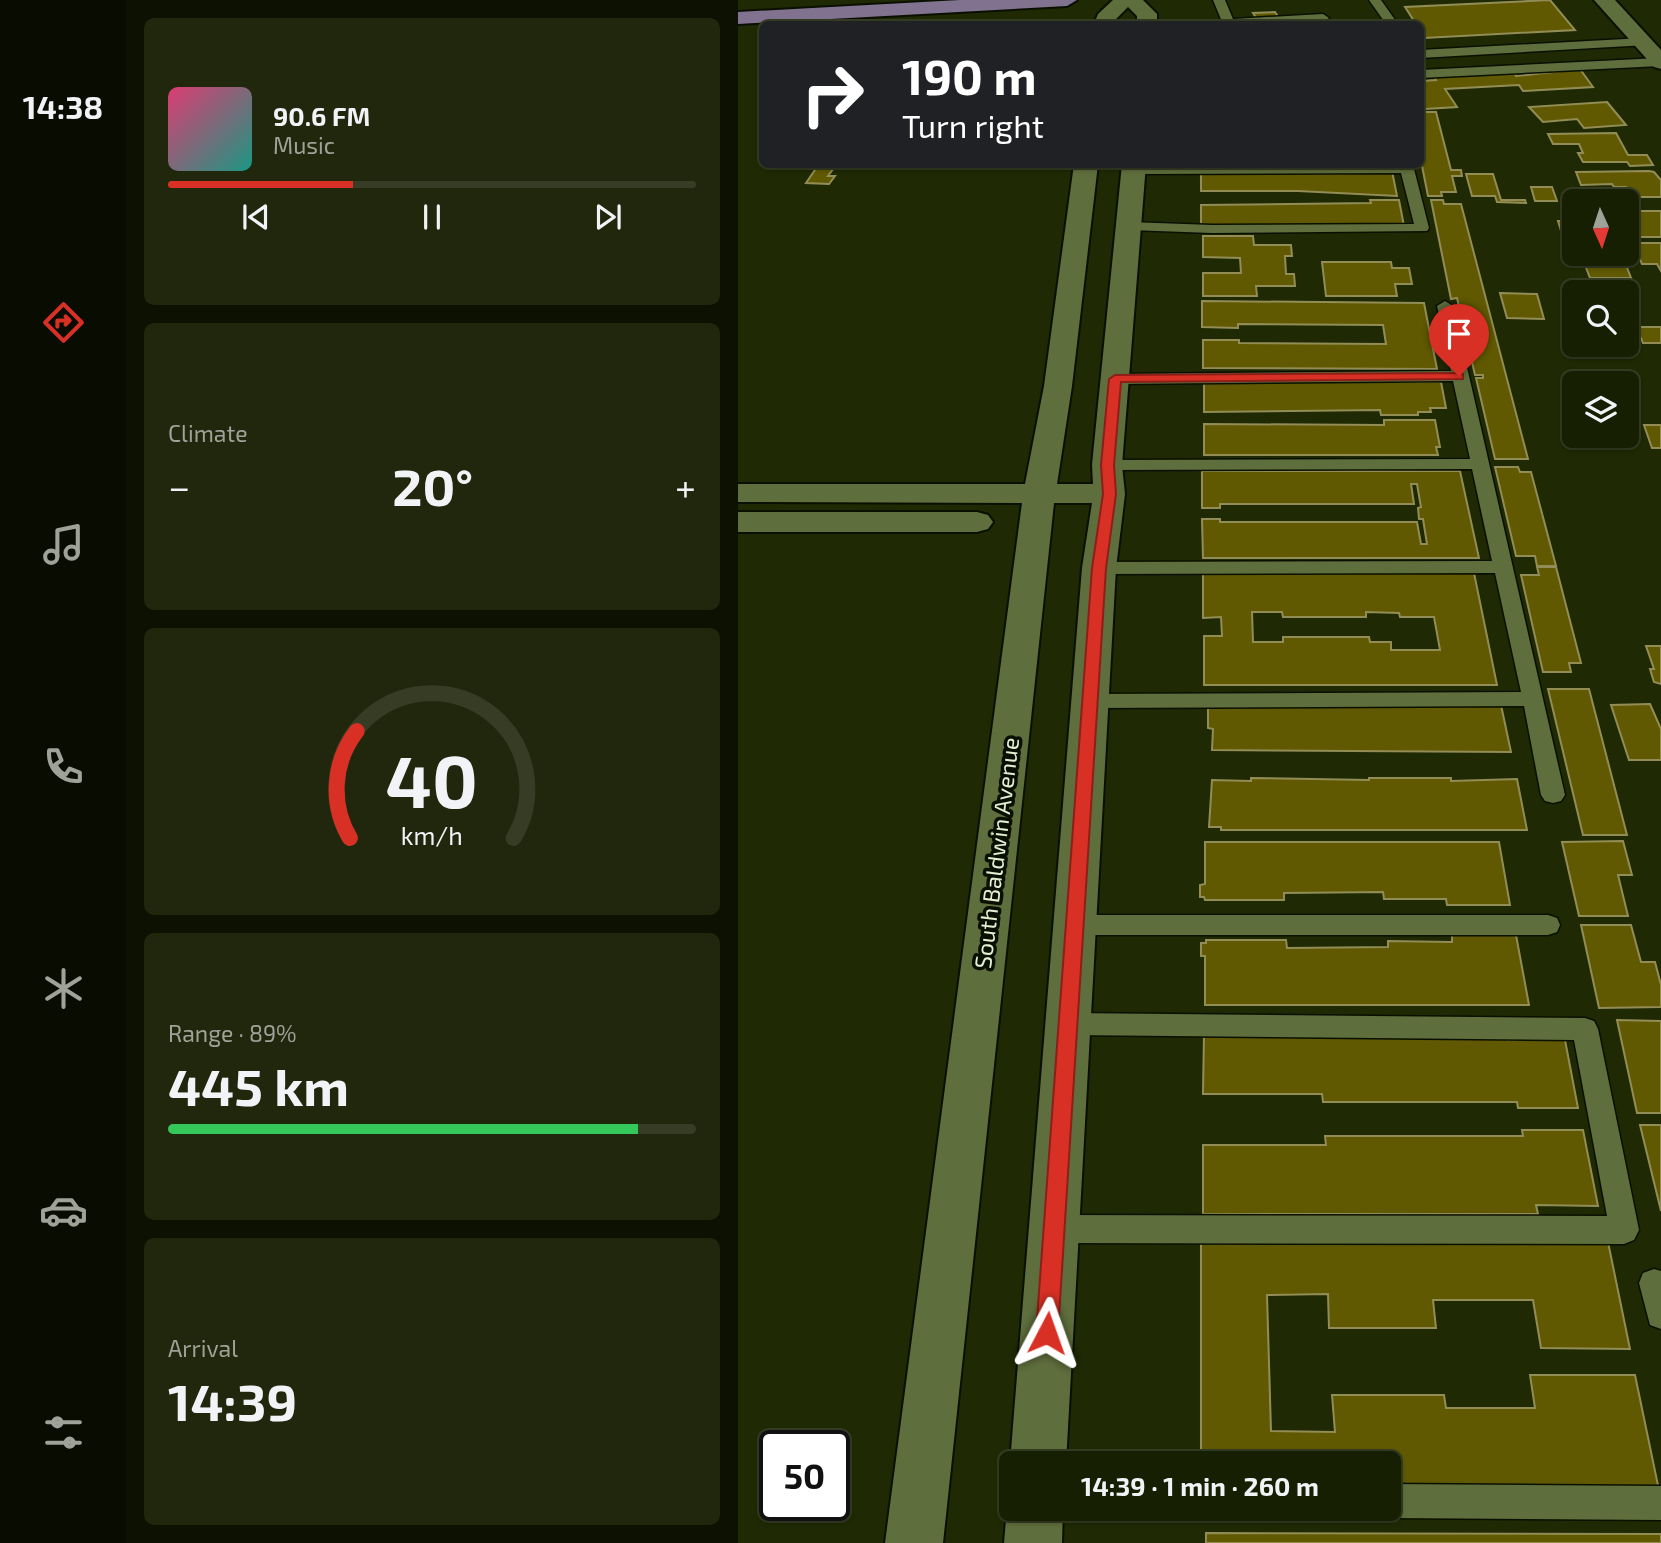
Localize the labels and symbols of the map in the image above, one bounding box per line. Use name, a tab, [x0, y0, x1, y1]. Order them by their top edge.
north arrow	[1562, 189, 1639, 266]
pin	[1429, 304, 1489, 376]
street label: South Baldwin Avenue	[968, 736, 1024, 970]
position arrow	[1010, 1296, 1084, 1370]
speed limit sign: 50	[759, 1430, 850, 1521]

